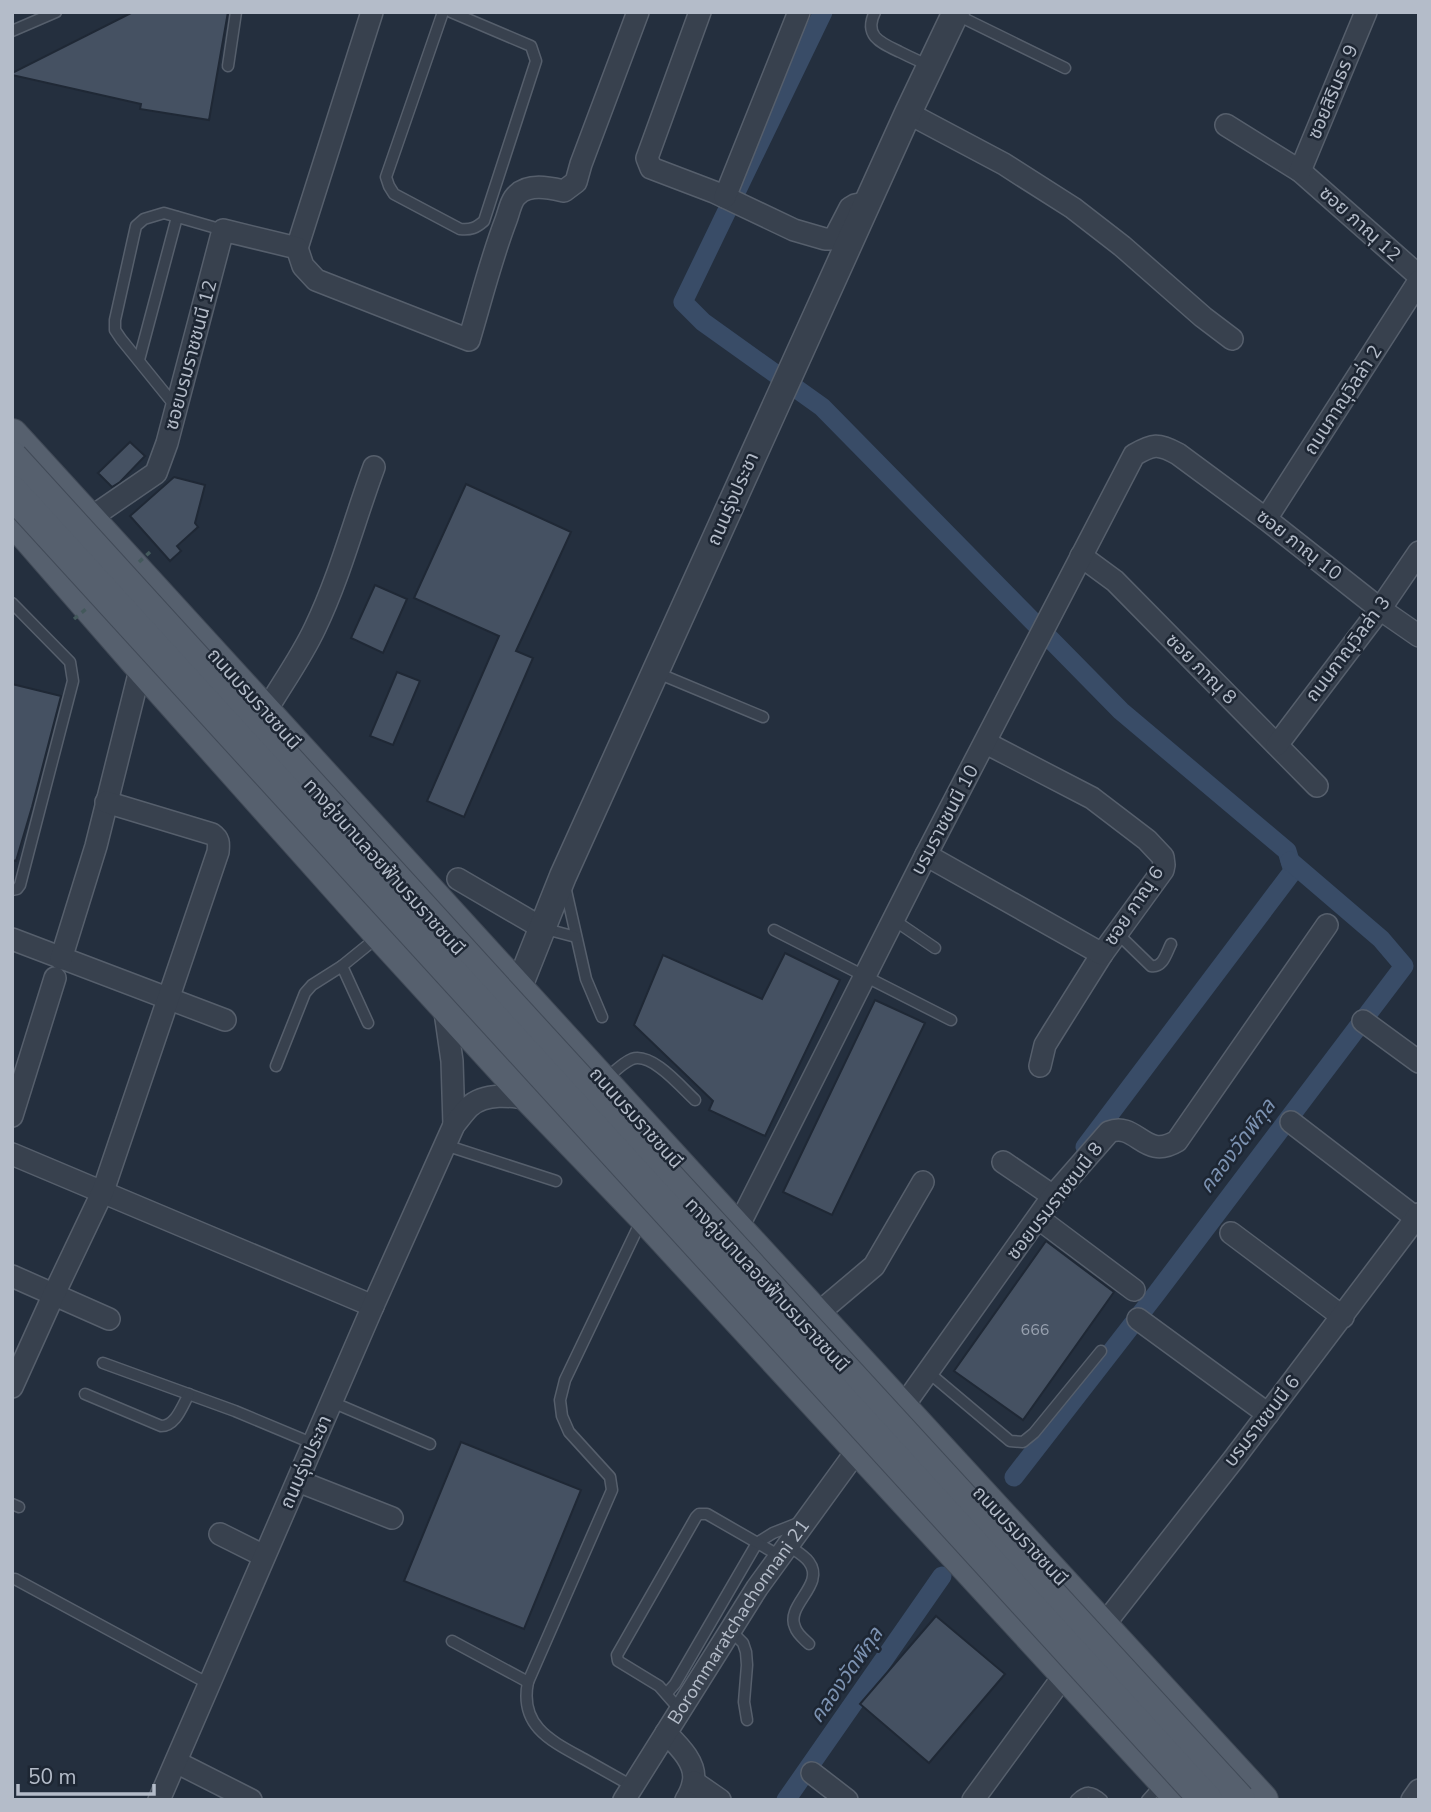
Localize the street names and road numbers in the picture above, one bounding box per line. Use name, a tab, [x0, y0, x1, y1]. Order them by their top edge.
street label: ซอยสิรินธร 9	[1301, 41, 1365, 143]
street label: ซอย ภาณุ 12	[1313, 180, 1407, 268]
street label: ซอยบรมราชชนนี 12	[159, 277, 223, 433]
street label: ถนนภาณุวิลล่า 2	[1298, 340, 1388, 460]
street label: ถนนรุ่งประชา	[701, 448, 765, 550]
street label: ซอย ภาณุ 10	[1251, 503, 1347, 587]
street label: ถนนภาณุวิลล่า 3	[1300, 591, 1396, 707]
street label: ซอย ภาณุ 8	[1160, 628, 1242, 710]
street label: ถนนบรมราชชนนี	[201, 643, 307, 755]
street label: บรมราชชนนี 10	[905, 760, 985, 880]
street label: ทางคู่ขนานลอยฟ้าบรมราชชนนี	[297, 773, 471, 961]
street label: ซอย ภาณุ 6	[1098, 861, 1170, 951]
street label: ถนนบรมราชชนนี	[583, 1062, 689, 1174]
street label: ซอยบรมราชชนนี 8	[1001, 1137, 1109, 1265]
street label: ทางคู่ขนานลอยฟ้าบรมราชชนนี	[679, 1192, 855, 1378]
street label: บรมราชชนนี 6	[1218, 1370, 1306, 1472]
street label: ถนนรุ่งประชา	[274, 1411, 338, 1513]
street label: ถนนบรมราชชนนี	[967, 1480, 1073, 1592]
street label: Borommaratchachonnani 21	[662, 1514, 816, 1729]

